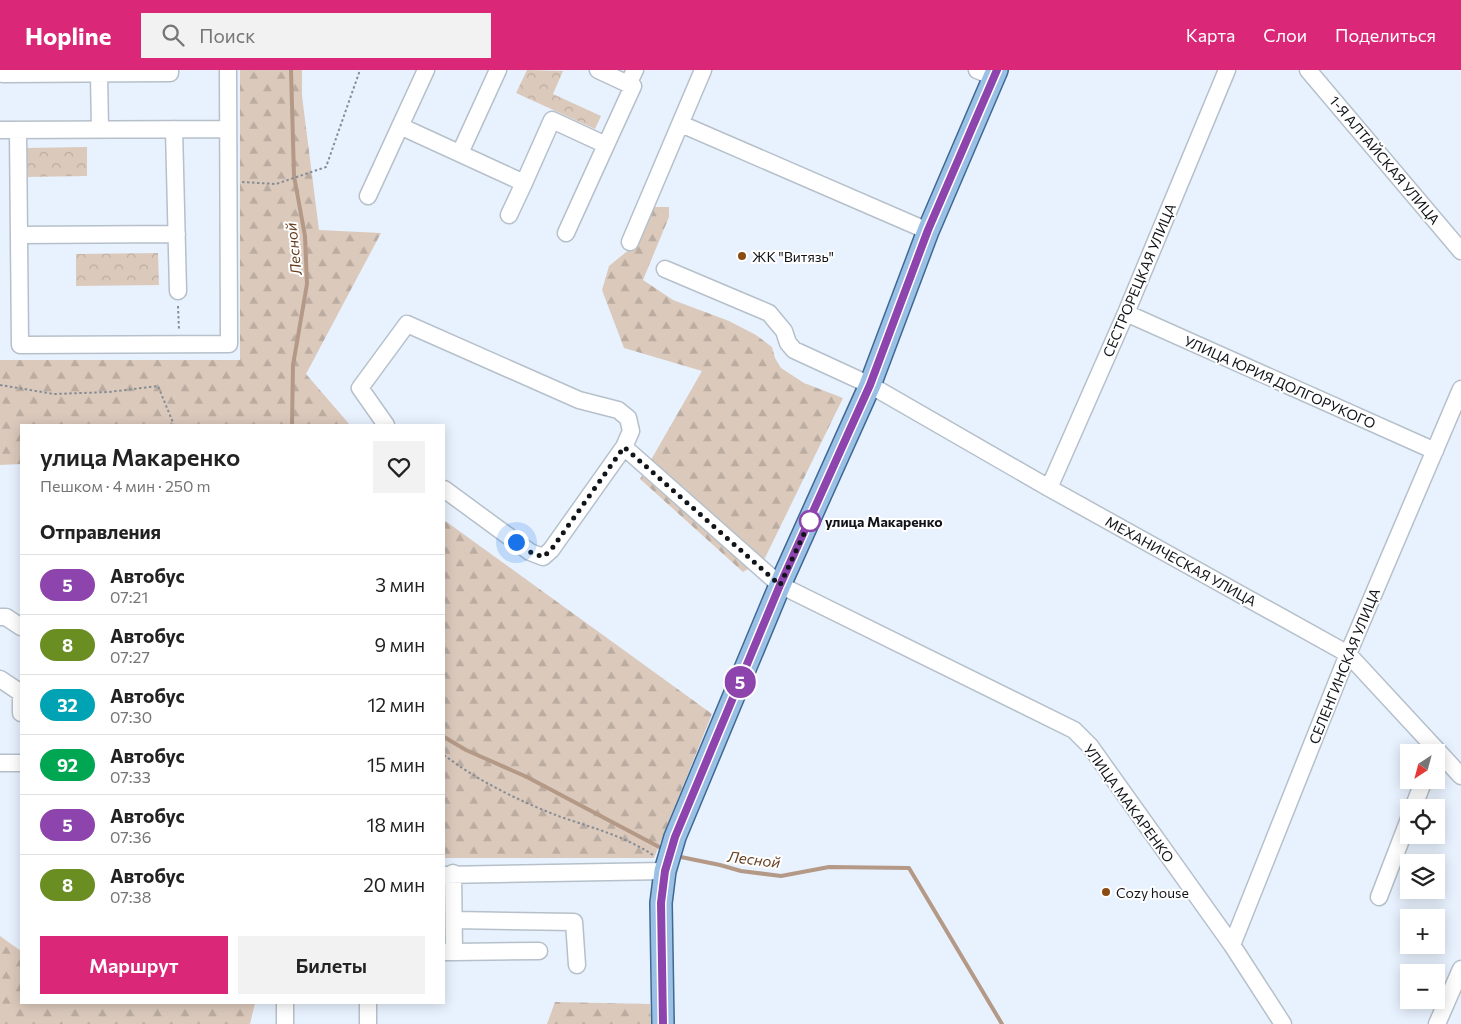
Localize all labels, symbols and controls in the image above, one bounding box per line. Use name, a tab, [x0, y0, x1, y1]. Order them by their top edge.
search box	[141, 13, 491, 58]
text: Hopline	[25, 21, 111, 50]
icon: search	[159, 21, 187, 49]
text: Поиск	[199, 24, 255, 47]
text: Карта	[1186, 24, 1235, 46]
text: Слои	[1263, 24, 1307, 46]
text: Поделиться	[1335, 24, 1436, 46]
street label: 1-Я АЛТАЙСКАЯ УЛИЦА	[1326, 92, 1444, 228]
street label: СЕСТРОРЕЦКАЯ УЛИЦА	[1099, 200, 1179, 359]
water label: Лесной	[281, 221, 305, 277]
place label: ЖК "Витязь"	[752, 248, 834, 265]
marker: ЖК "Витязь"	[736, 250, 748, 262]
street label: УЛИЦА ЮРИЯ ДОЛГОРУКОГО	[1182, 332, 1378, 432]
button: heart	[373, 441, 425, 493]
text: улица Макаренко	[40, 442, 240, 471]
text: Пешком · 4 мин · 250 m	[40, 476, 210, 495]
marker: улица Макаренко	[799, 510, 821, 532]
street label: МЕХАНИЧЕСКАЯ УЛИЦА	[1103, 512, 1260, 610]
place label: улица Макаренко	[825, 513, 943, 530]
text: Отправления	[40, 520, 161, 543]
your location	[504, 530, 529, 555]
text: Автобус	[110, 564, 185, 587]
text: 3 мин	[375, 573, 425, 596]
text: 5	[62, 574, 73, 596]
street label: СЕЛЕНГИНСКАЯ УЛИЦА	[1305, 585, 1383, 746]
text: 07:21	[110, 587, 148, 606]
text: Автобус	[110, 624, 185, 647]
text: 9 мин	[375, 633, 425, 656]
text: 8	[62, 634, 73, 656]
text: 07:27	[110, 647, 150, 666]
line badge: 5	[724, 666, 756, 698]
text: 5	[735, 671, 745, 693]
text: Автобус	[110, 684, 185, 707]
text: 12 мин	[367, 693, 425, 716]
text: 32	[57, 694, 78, 716]
text: 07:30	[110, 707, 152, 726]
street label: УЛИЦА МАКАРЕНКО	[1080, 740, 1178, 866]
text: Автобус	[110, 744, 185, 767]
north arrow	[1400, 744, 1445, 789]
map controls	[1400, 744, 1445, 1009]
text: 15 мин	[367, 753, 425, 776]
text: 92	[57, 754, 78, 776]
text: 07:33	[110, 767, 151, 786]
button: locate	[1400, 799, 1445, 844]
text: Автобус	[110, 804, 185, 827]
text: 18 мин	[366, 813, 425, 836]
text: 5	[62, 814, 73, 836]
text: 07:36	[110, 827, 151, 846]
water label: Лесной	[726, 847, 782, 871]
button: layers	[1400, 854, 1445, 899]
text: Автобус	[110, 864, 185, 887]
text: 20 мин	[363, 873, 425, 896]
text: 8	[62, 874, 73, 896]
place label: Cozy house	[1116, 884, 1189, 901]
marker: Cozy house	[1100, 886, 1112, 898]
text: 07:38	[110, 887, 151, 906]
button: +	[1400, 909, 1445, 954]
button: Маршрут	[40, 936, 228, 994]
button: Билеты	[238, 936, 425, 994]
button: −	[1400, 964, 1445, 1009]

